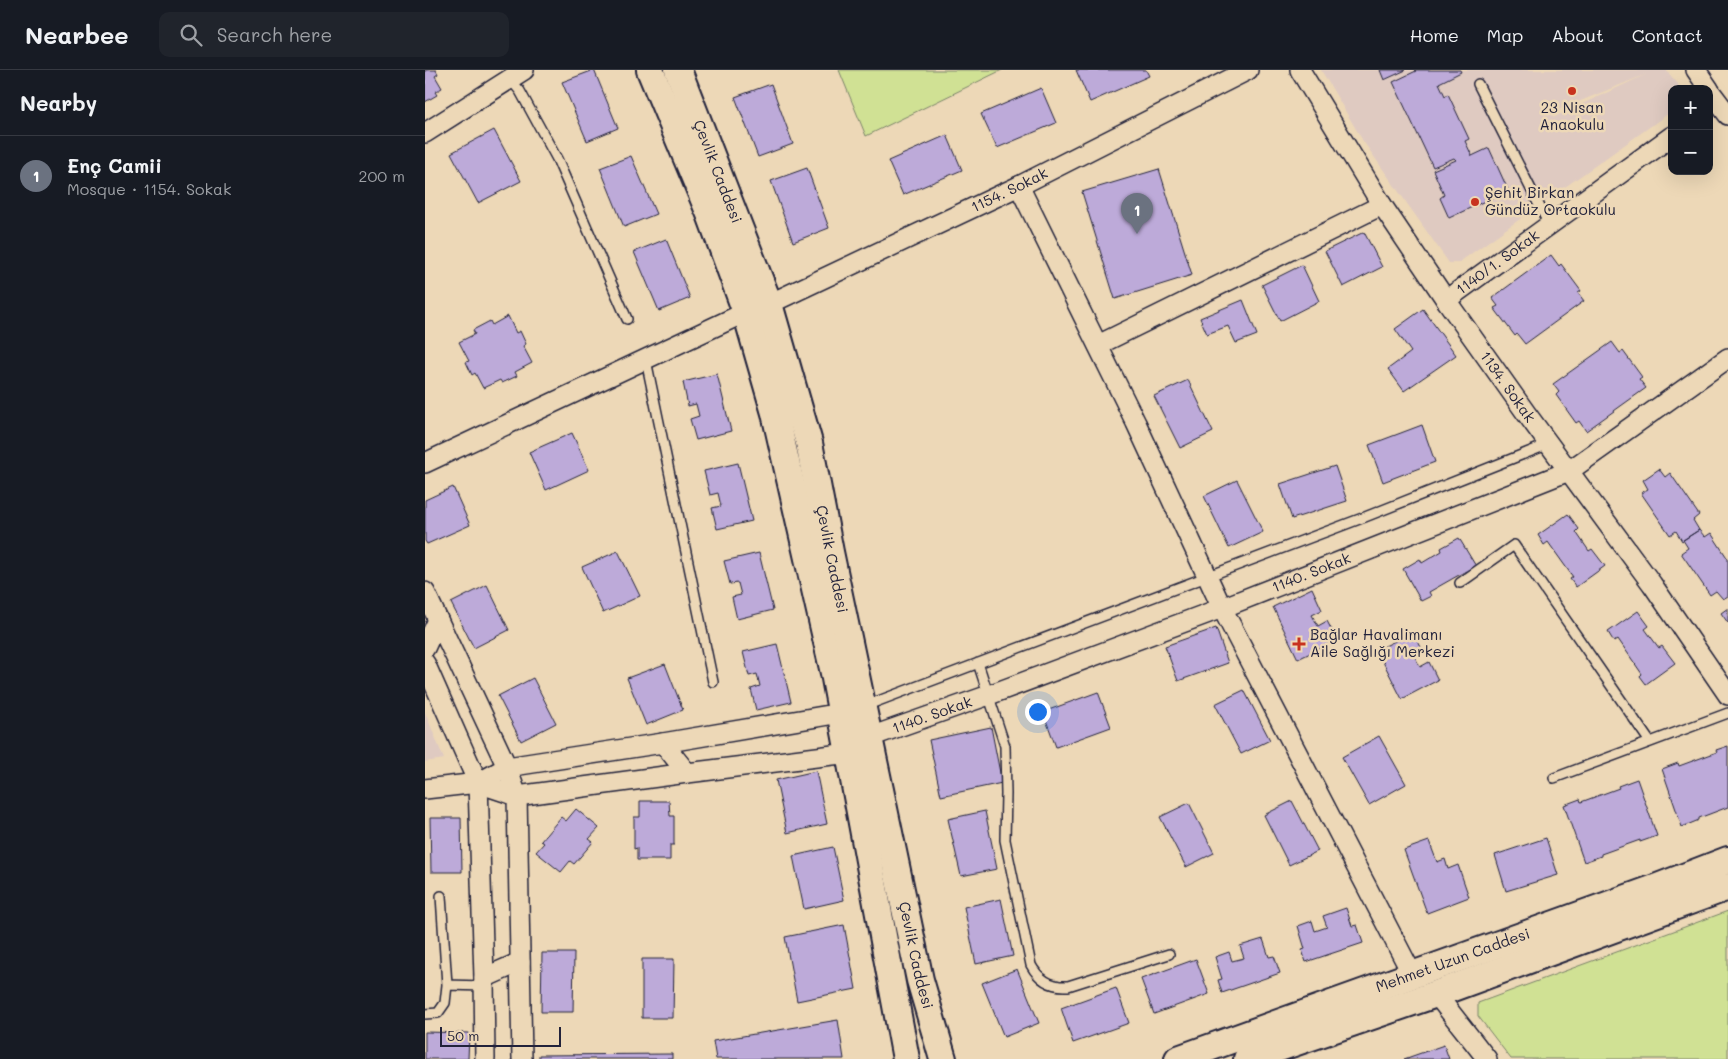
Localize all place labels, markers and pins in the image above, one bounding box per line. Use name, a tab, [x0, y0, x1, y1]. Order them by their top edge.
marker: 23 Nisan Anaokulu	[1566, 85, 1578, 97]
place label: 23 Nisan Anaokulu	[1539, 97, 1605, 134]
place label: Şehit Birkan Gündüz Ortaokulu	[1485, 182, 1616, 219]
pin: 1	[1121, 193, 1153, 234]
marker: Şehit Birkan Gündüz Ortaokulu	[1469, 196, 1481, 208]
place label: Bağlar Havalimanı Aile Sağlığı Merkezi	[1310, 624, 1455, 661]
marker: Bağlar Havalimanı Aile Sağlığı Merkezi	[1292, 637, 1306, 651]

